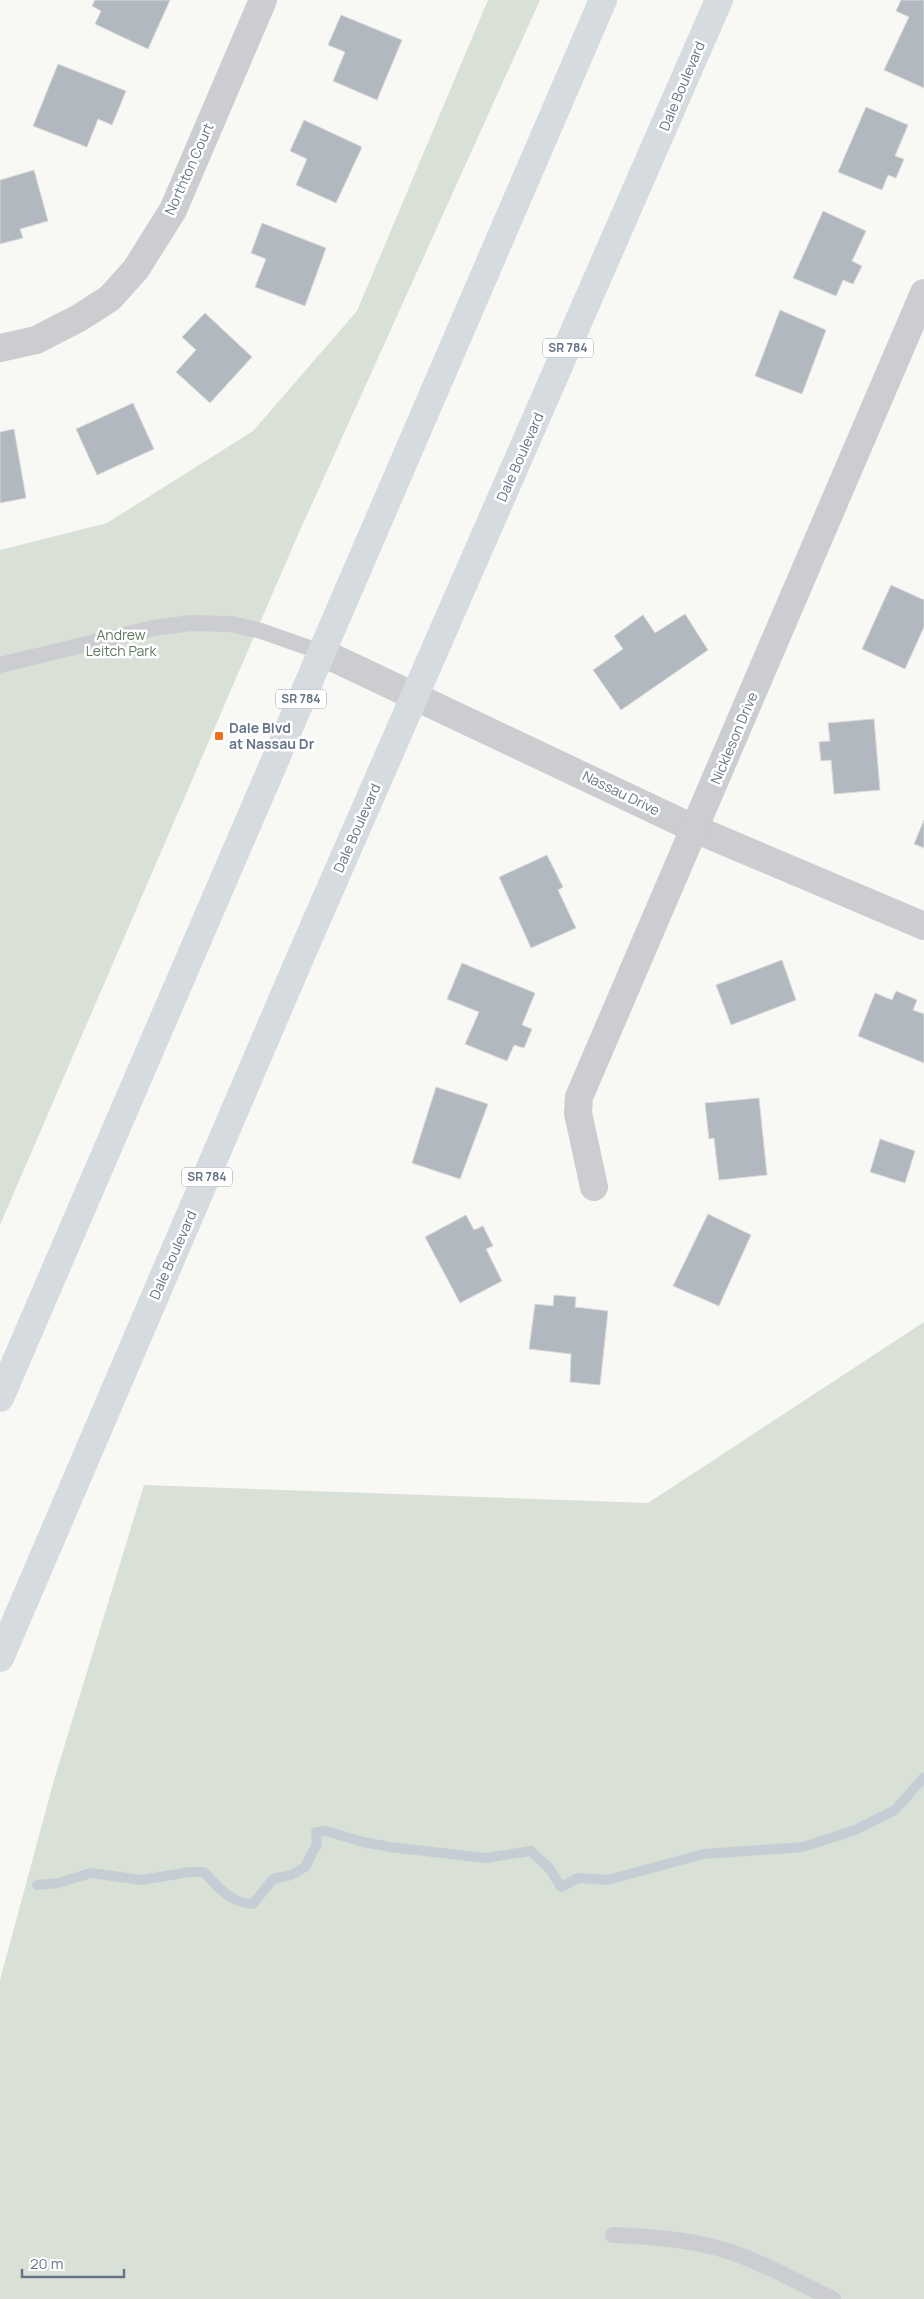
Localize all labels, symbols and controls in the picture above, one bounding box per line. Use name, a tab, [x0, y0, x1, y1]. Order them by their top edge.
street label: Dale Boulevard	[654, 38, 709, 133]
street label: Northton Court	[160, 119, 217, 218]
road number: SR 784	[543, 338, 593, 358]
street label: Dale Boulevard	[491, 409, 548, 504]
park label: Andrew Leitch Park	[86, 625, 157, 660]
street label: Nickleson Drive	[706, 689, 762, 787]
road number: SR 784	[276, 690, 326, 709]
place label: Dale Blvd at Nassau Dr	[229, 718, 315, 753]
marker: Dale Blvd at Nassau Dr	[213, 730, 225, 742]
street label: Nassau Drive	[579, 766, 663, 819]
street label: Dale Boulevard	[328, 780, 385, 875]
road number: SR 784	[182, 1168, 232, 1186]
street label: Dale Boulevard	[144, 1207, 201, 1302]
scale bar	[22, 2246, 125, 2278]
text: 20 m	[30, 2253, 63, 2274]

